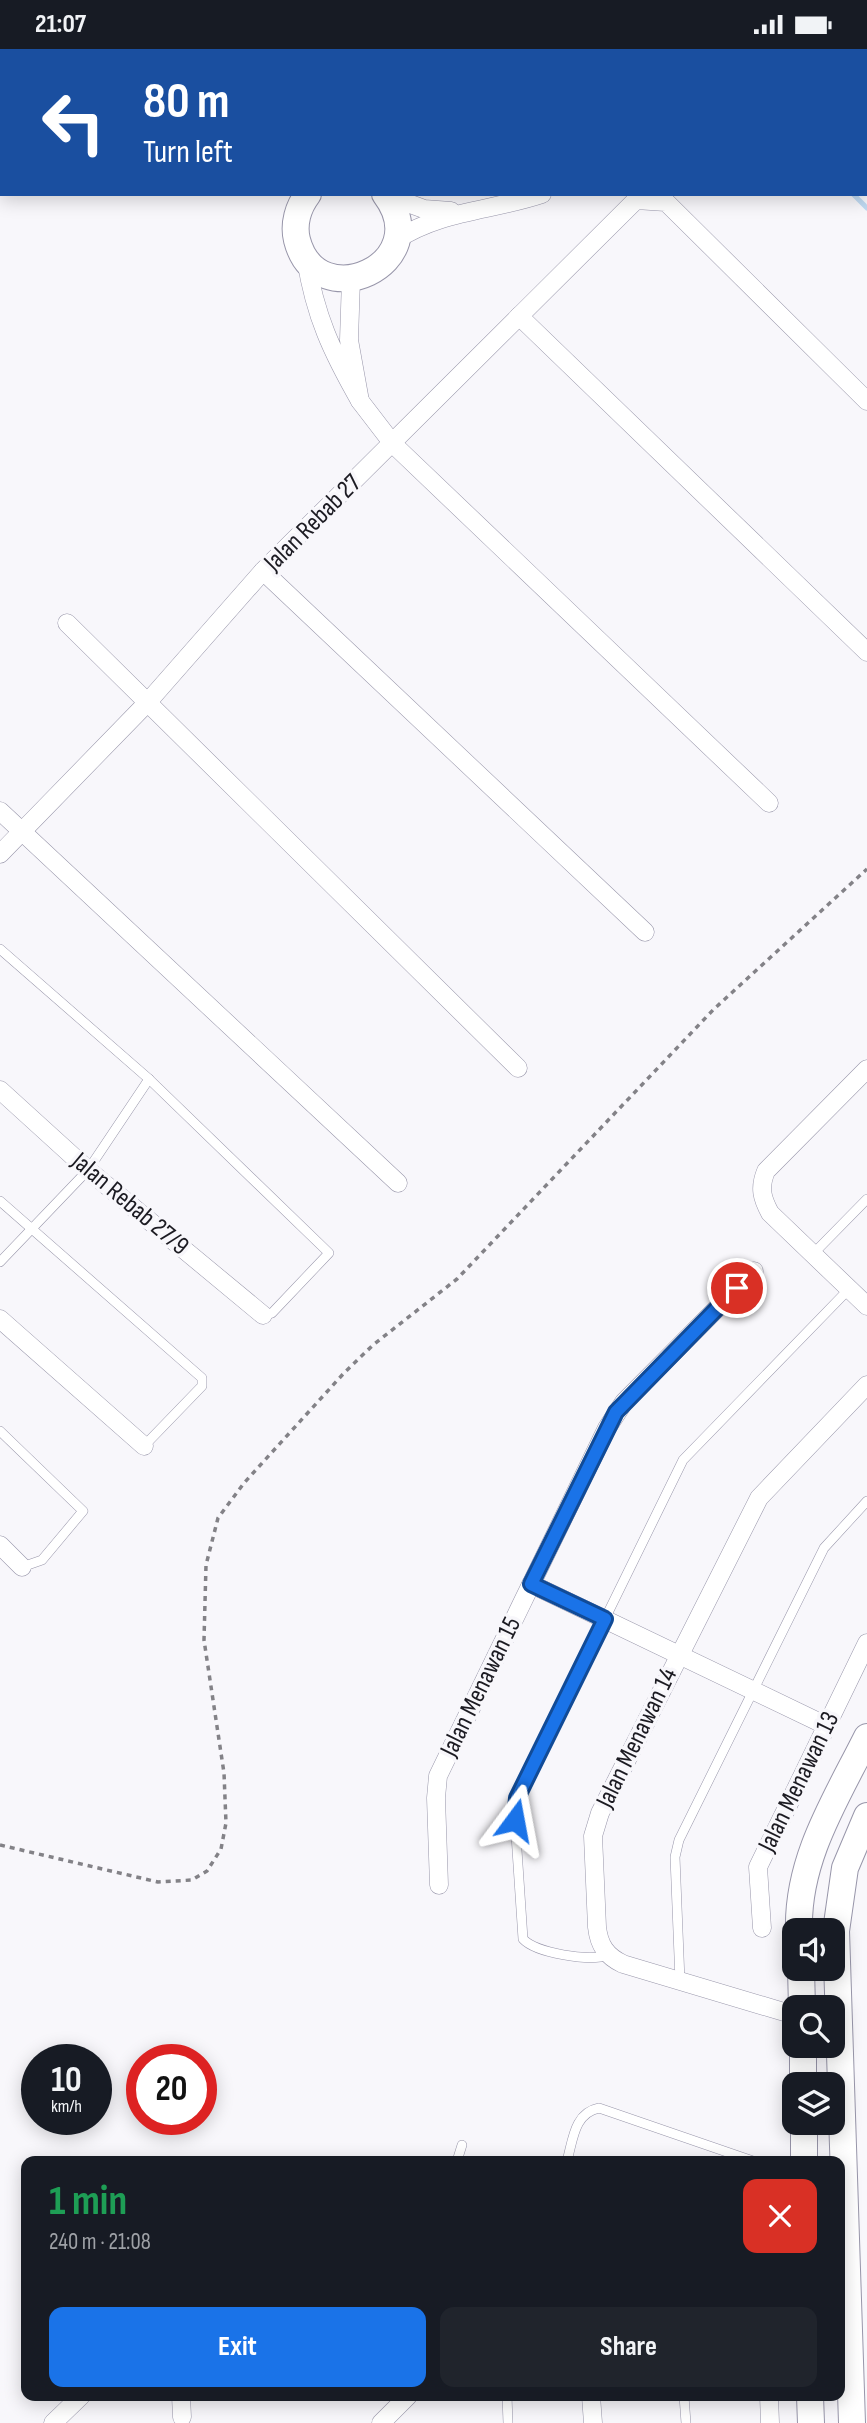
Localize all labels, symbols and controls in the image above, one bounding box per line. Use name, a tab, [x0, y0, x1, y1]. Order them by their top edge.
text: 21:07	[35, 9, 86, 40]
text: 80 m	[143, 73, 230, 132]
icon: left	[28, 77, 119, 168]
text: Turn left	[143, 133, 233, 172]
street label: Jalan Rebab 27	[257, 468, 368, 579]
street label: Jalan Rebab 27/9	[64, 1145, 195, 1262]
pin	[707, 1258, 767, 1318]
icon: arrive	[718, 1269, 756, 1307]
street label: Jalan Menawan 15	[433, 1612, 528, 1763]
street label: Jalan Menawan 14	[589, 1663, 684, 1814]
street label: Jalan Menawan 13	[751, 1707, 846, 1858]
position arrow	[478, 1783, 552, 1857]
map controls	[782, 1918, 845, 2135]
button: sound	[782, 1918, 845, 1981]
button: search	[782, 1995, 845, 2058]
speed limit sign: 20	[126, 2044, 217, 2135]
text: 10	[51, 2059, 82, 2102]
button: layers	[782, 2072, 845, 2135]
text: km/h	[51, 2096, 82, 2117]
text: 1 min	[49, 2176, 127, 2227]
button: close	[743, 2179, 817, 2253]
text: 240 m · 21:08	[49, 2228, 151, 2256]
button: Exit	[49, 2307, 426, 2387]
button: Share	[440, 2307, 817, 2387]

